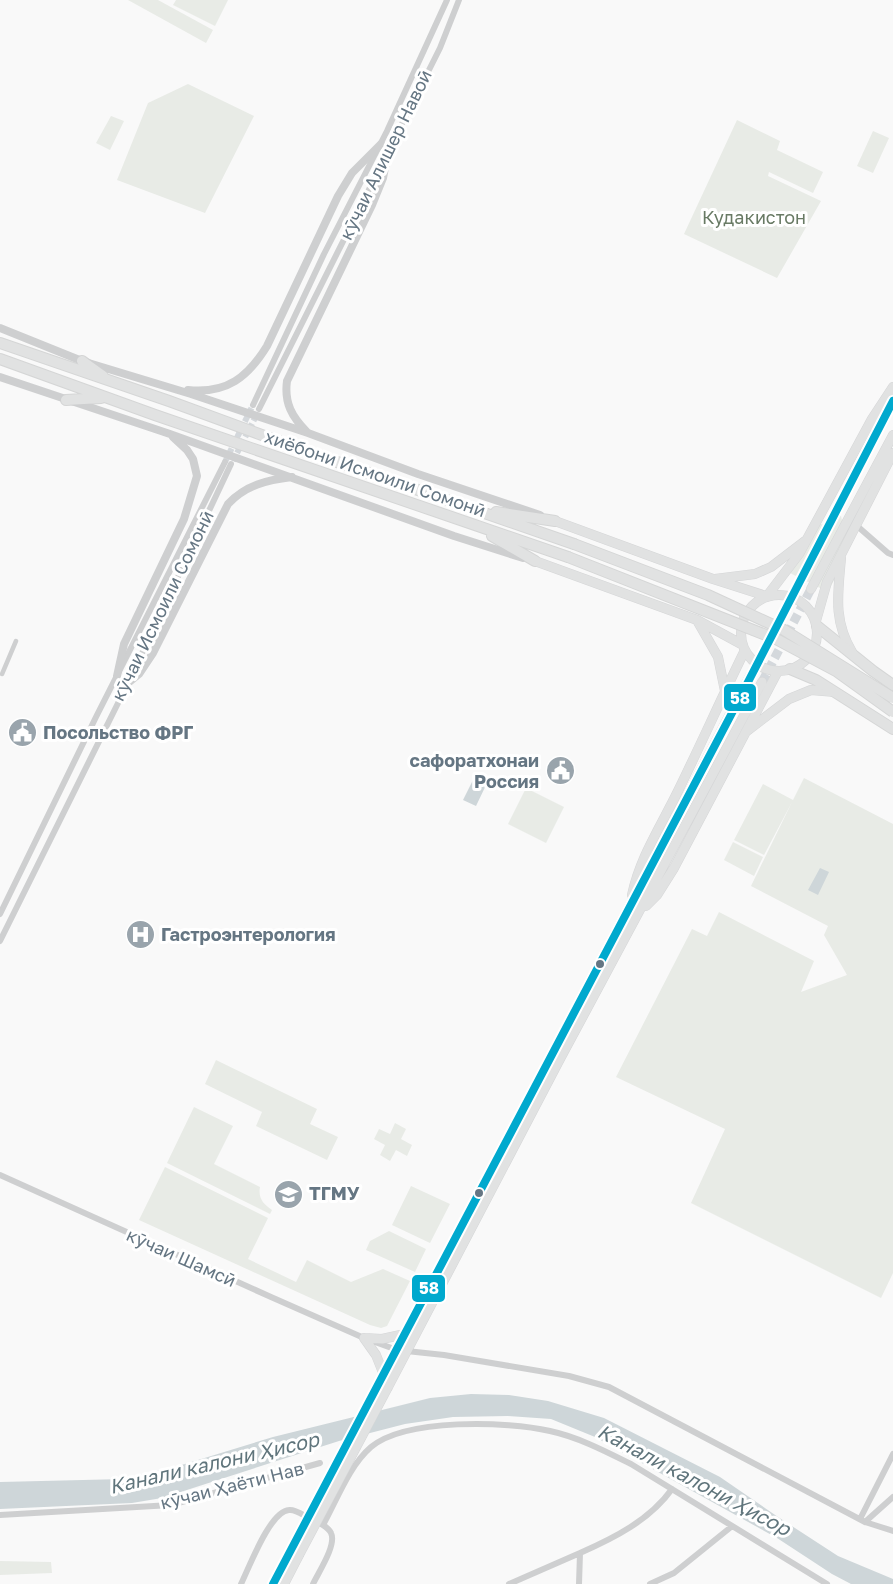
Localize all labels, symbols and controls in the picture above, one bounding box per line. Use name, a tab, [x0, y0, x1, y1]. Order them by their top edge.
street label: кӯчаи Алишер Навоӣ	[334, 66, 436, 243]
park label: Кудакистон	[702, 206, 806, 228]
street label: хиёбони Исмоили Сомонӣ	[262, 425, 489, 521]
street label: кӯчаи Исмоили Сомонӣ	[106, 507, 218, 704]
line badge: 58	[723, 683, 757, 712]
text: 58	[730, 688, 750, 708]
public building icon: Посольство ФРГ	[6, 717, 38, 749]
place label: Посольство ФРГ	[43, 721, 193, 743]
place label: сафоратхонаи Россия	[410, 749, 539, 792]
public building icon: сафоратхонаи Россия	[544, 755, 576, 787]
hospital icon: Гастроэнтерология	[124, 919, 156, 951]
place label: Гастроэнтерология	[161, 923, 336, 945]
unlabelled marker	[594, 958, 606, 970]
school or university icon: ТГМУ	[272, 1178, 304, 1210]
place label: ТГМУ	[309, 1182, 360, 1204]
unlabelled marker	[473, 1187, 485, 1199]
street label: кӯчаи Шамсӣ	[123, 1223, 240, 1291]
line badge: 58	[411, 1274, 446, 1303]
text: 58	[419, 1278, 439, 1298]
water label: Канали калони Ҳисор	[594, 1418, 796, 1541]
water label: Канали калони Ҳисор	[107, 1426, 323, 1498]
street label: кӯчаи Ҳаёти Нав	[158, 1457, 306, 1513]

